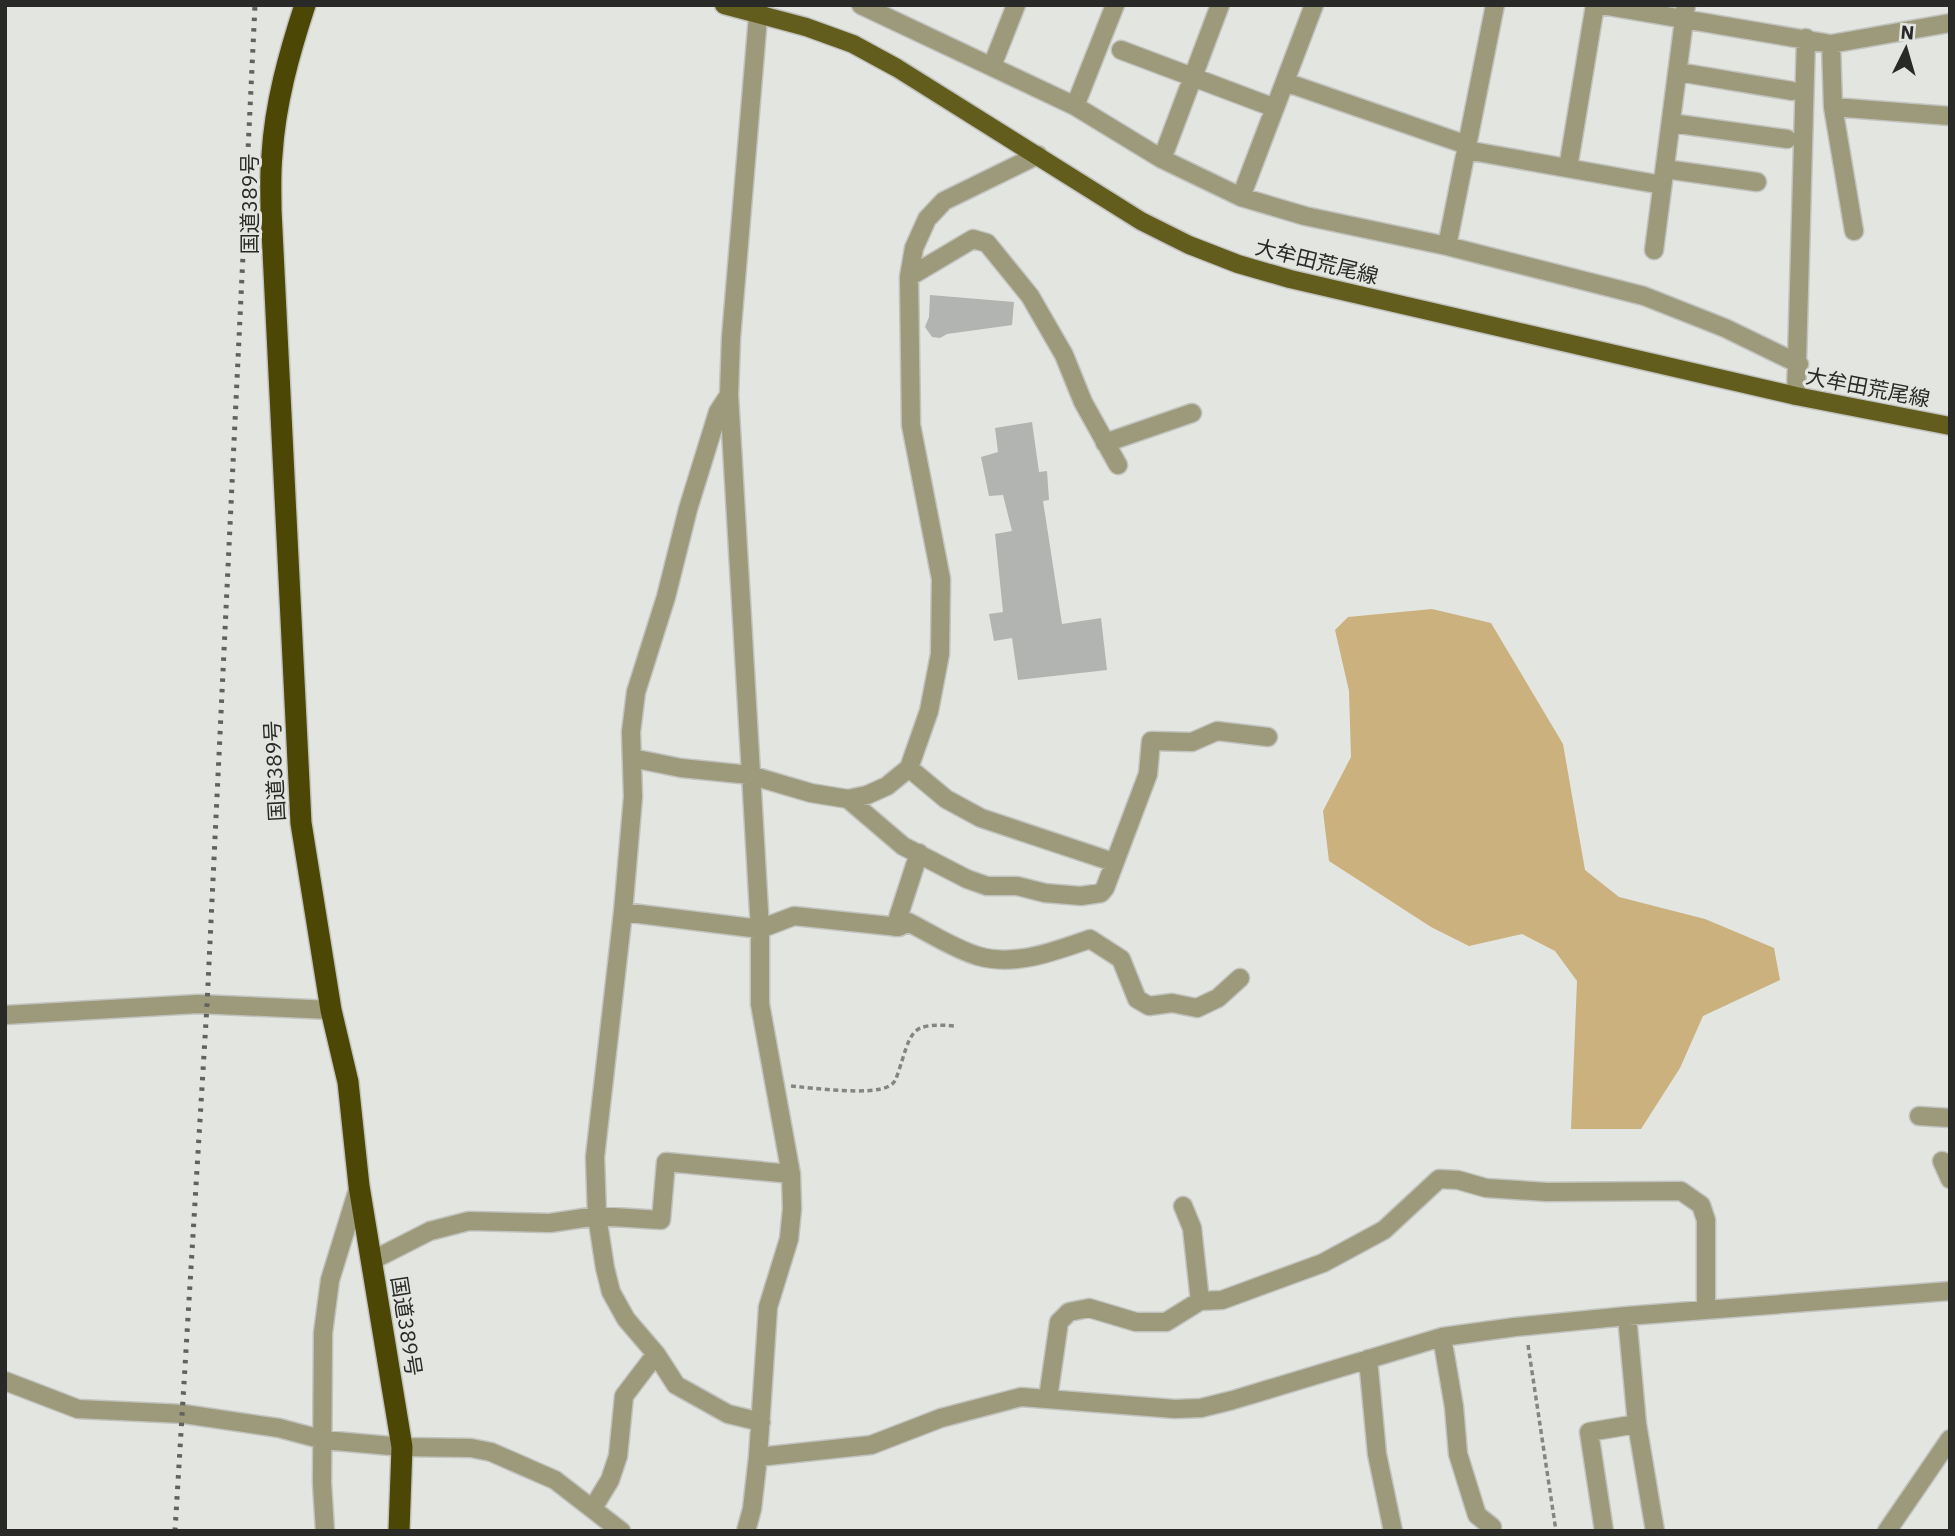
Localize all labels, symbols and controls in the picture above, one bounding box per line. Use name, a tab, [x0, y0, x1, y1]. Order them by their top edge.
north arrow	[1871, 14, 1941, 84]
text: N	[1900, 20, 1915, 45]
street label: 国道389号	[235, 154, 263, 254]
street label: 大牟田荒尾線	[1252, 232, 1382, 290]
street label: 大牟田荒尾線	[1803, 361, 1933, 413]
street label: 国道389号	[257, 720, 291, 822]
street label: 国道389号	[385, 1274, 429, 1378]

